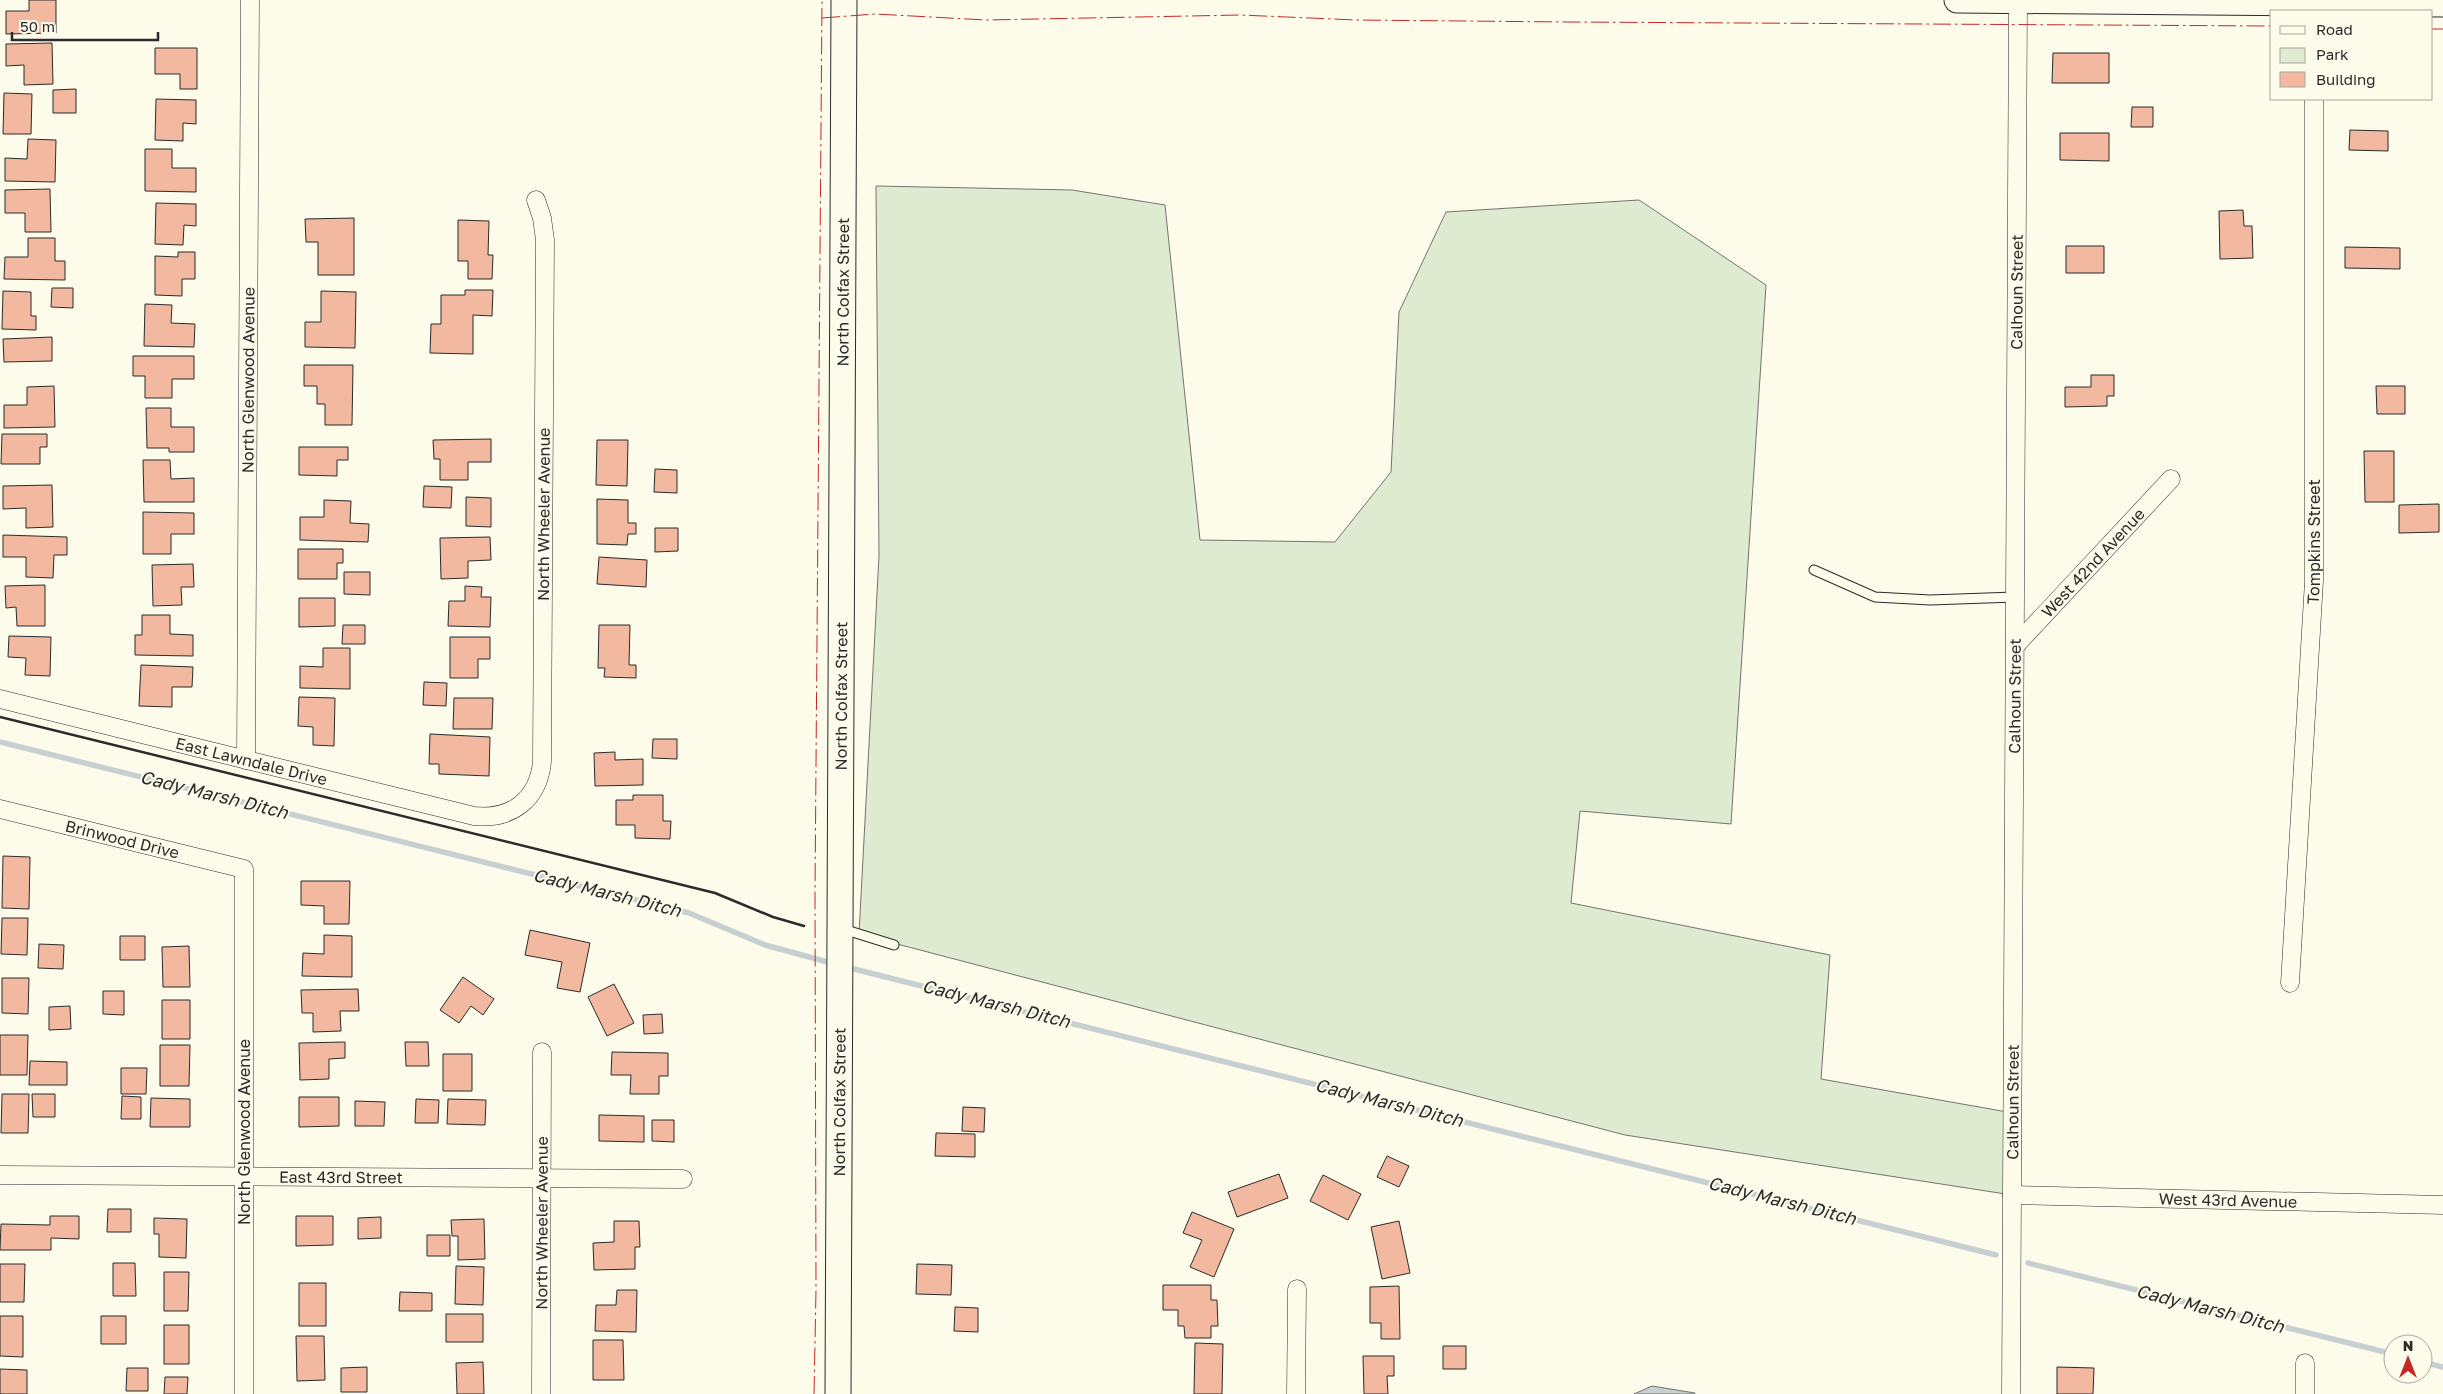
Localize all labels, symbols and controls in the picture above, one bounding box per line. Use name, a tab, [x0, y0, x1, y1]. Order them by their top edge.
scale bar	[12, 10, 159, 42]
legend	[2270, 10, 2433, 100]
text: 50 m	[20, 17, 55, 35]
text: Road	[2316, 20, 2353, 38]
text: Park	[2316, 45, 2349, 63]
text: Building	[2316, 70, 2376, 88]
street label: North Colfax Street	[832, 218, 853, 366]
street label: Calhoun Street	[2006, 234, 2027, 350]
street label: North Glenwood Avenue	[238, 287, 258, 473]
street label: North Wheeler Avenue	[533, 428, 554, 601]
street label: Tompkins Street	[2303, 479, 2324, 605]
street label: West 42nd Avenue	[2037, 504, 2149, 621]
street label: North Colfax Street	[831, 622, 851, 770]
street label: Calhoun Street	[2004, 638, 2025, 754]
street label: East Lawndale Drive	[174, 733, 329, 789]
water label: Cady Marsh Ditch	[138, 765, 291, 823]
street label: Brinwood Drive	[63, 815, 181, 863]
water label: Cady Marsh Ditch	[531, 863, 684, 921]
water label: Cady Marsh Ditch	[920, 974, 1073, 1032]
street label: North Colfax Street	[829, 1028, 850, 1176]
street label: North Glenwood Avenue	[234, 1039, 254, 1225]
street label: Calhoun Street	[2002, 1044, 2023, 1160]
water label: Cady Marsh Ditch	[1313, 1073, 1466, 1131]
street label: North Wheeler Avenue	[531, 1136, 552, 1310]
street label: East 43rd Street	[279, 1167, 403, 1187]
water label: Cady Marsh Ditch	[1706, 1171, 1859, 1229]
street label: West 43rd Avenue	[2158, 1188, 2297, 1212]
water label: Cady Marsh Ditch	[2134, 1279, 2287, 1337]
north arrow	[2383, 1334, 2433, 1384]
text: N	[2403, 1337, 2413, 1354]

